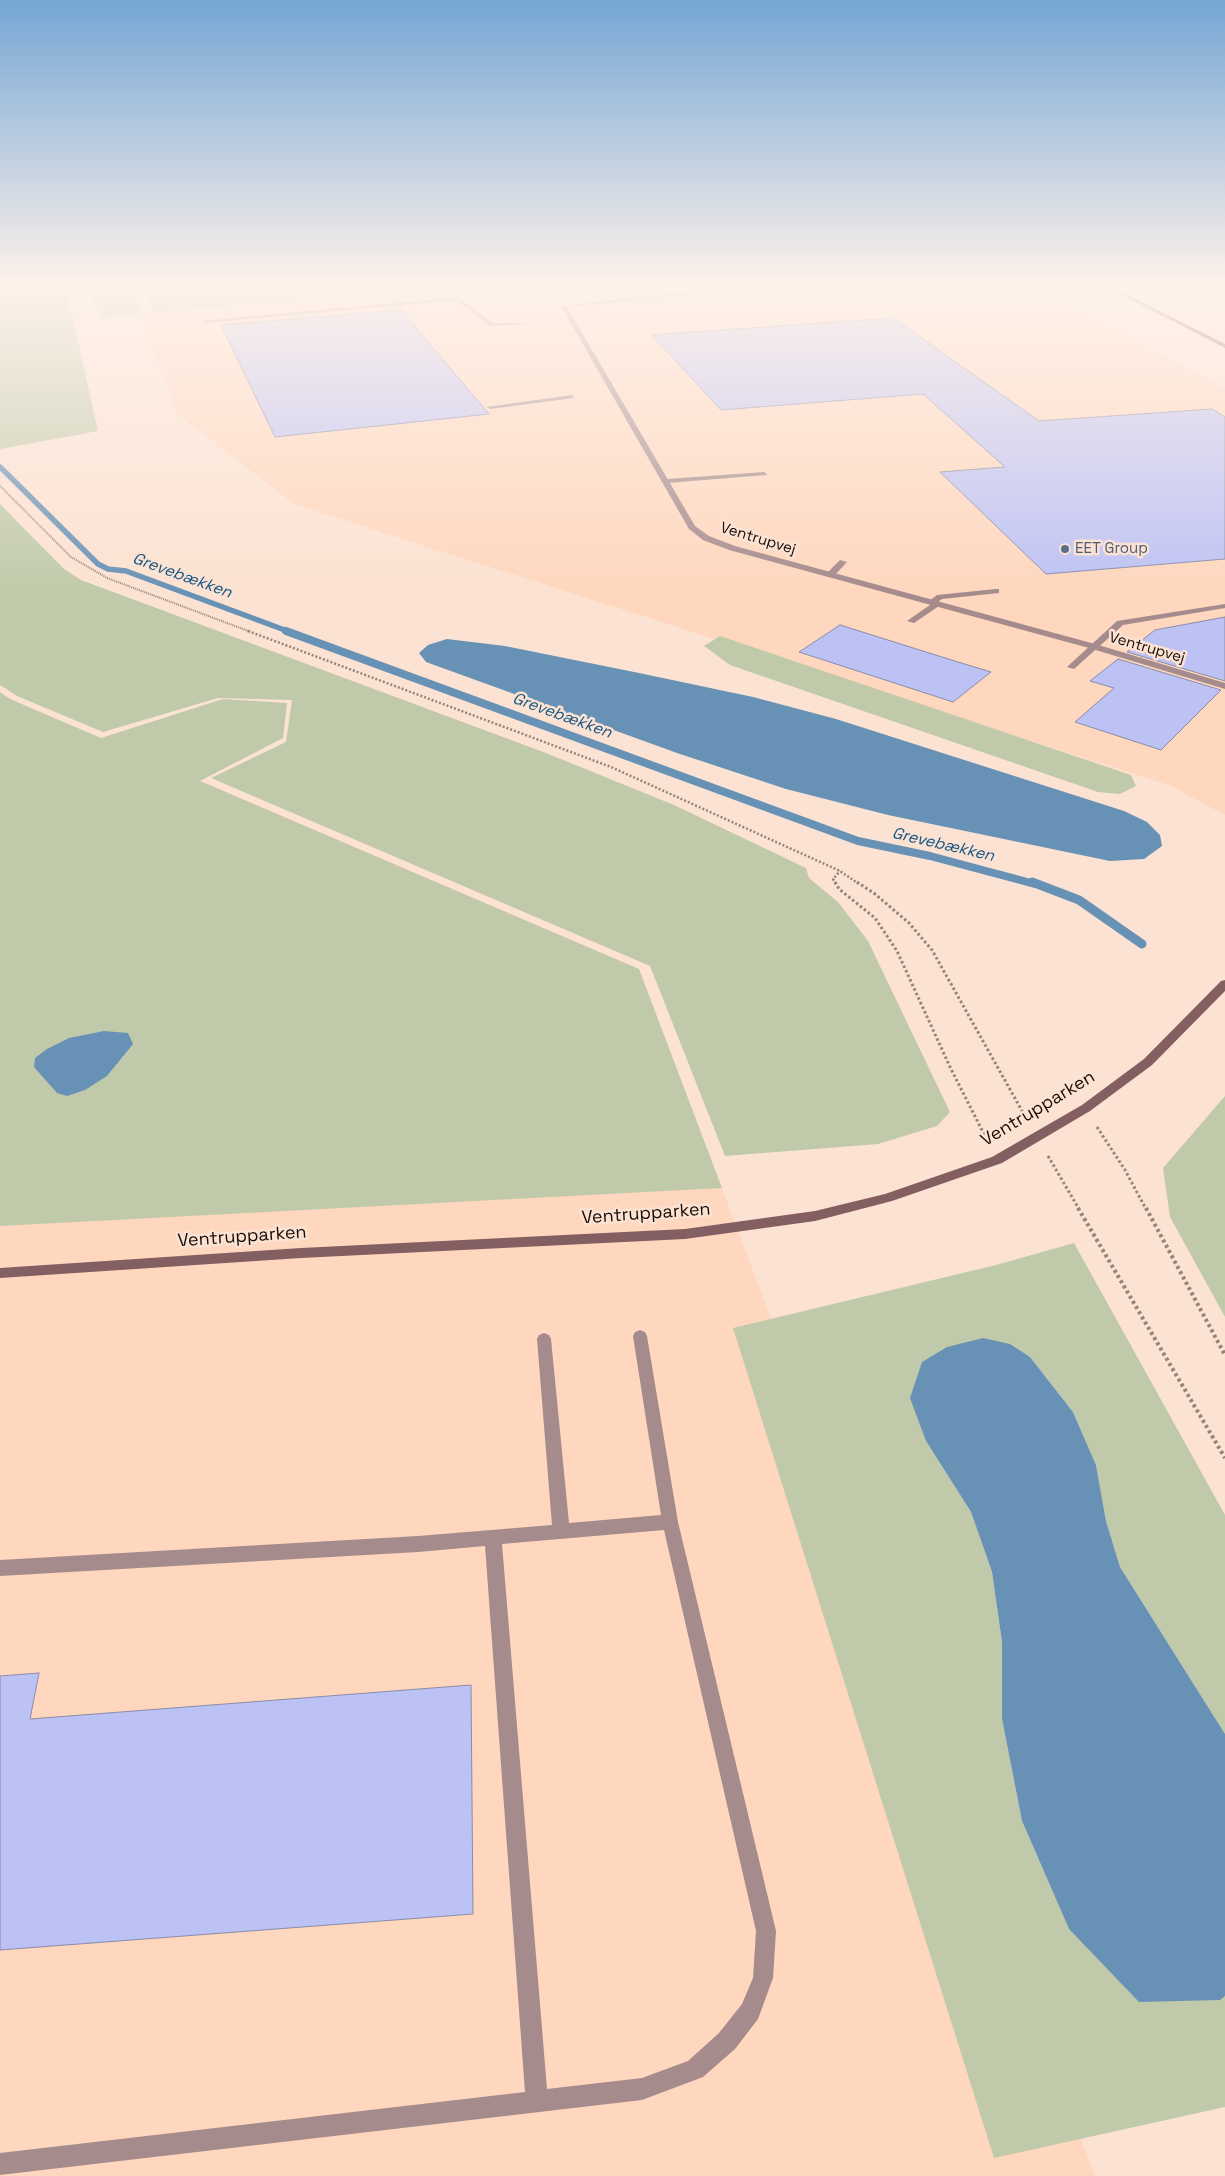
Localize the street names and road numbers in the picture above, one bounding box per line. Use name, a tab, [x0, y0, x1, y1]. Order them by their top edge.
street label: Ventrupvej	[718, 519, 798, 559]
street label: Ventrupvej	[1107, 629, 1187, 667]
street label: Ventrupparken	[977, 1066, 1099, 1152]
street label: Ventrupparken	[581, 1199, 711, 1229]
street label: Ventrupparken	[177, 1222, 307, 1252]

